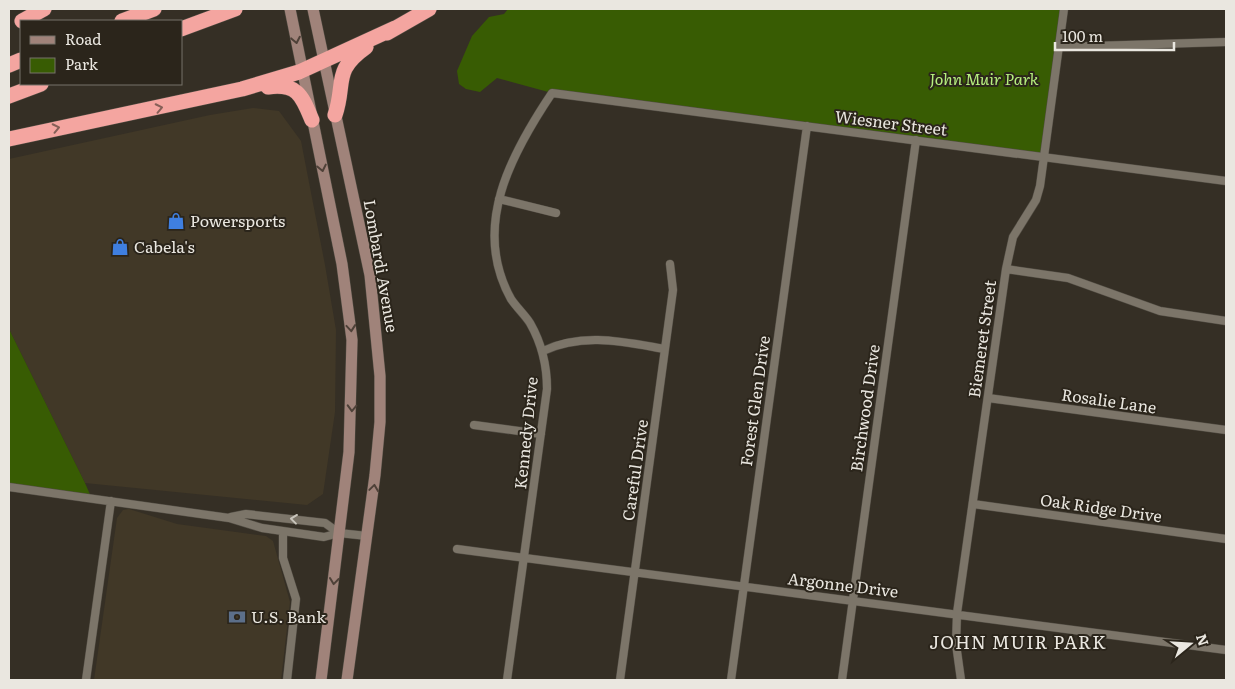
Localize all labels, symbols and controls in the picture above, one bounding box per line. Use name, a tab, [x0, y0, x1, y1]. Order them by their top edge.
legend	[20, 20, 182, 85]
scale bar	[1055, 20, 1174, 52]
text: 100 m	[1062, 24, 1103, 47]
text: Road	[65, 27, 101, 50]
one-way arrow	[290, 35, 301, 44]
text: Park	[65, 52, 99, 75]
park label: John Muir Park	[929, 66, 1039, 90]
one-way arrow	[155, 103, 164, 114]
street label: Wiesner Street	[834, 103, 949, 141]
one-way arrow	[52, 123, 61, 134]
one-way arrow	[316, 164, 327, 173]
street label: Lombardi Avenue	[358, 197, 405, 334]
place label: Powersports	[190, 208, 285, 232]
shop icon: Powersports	[166, 211, 186, 231]
place label: Cabela's	[134, 234, 195, 258]
shop icon: Cabela's	[110, 237, 130, 257]
street label: Biemeret Street	[961, 278, 1001, 399]
one-way arrow	[345, 324, 356, 332]
street label: Forest Glen Drive	[733, 334, 775, 468]
street label: Birchwood Drive	[843, 343, 885, 473]
street label: Kennedy Drive	[507, 376, 543, 490]
street label: Rosalie Lane	[1060, 381, 1158, 419]
one-way arrow	[346, 404, 357, 412]
street label: Careful Drive	[615, 418, 653, 522]
one-way arrow	[368, 484, 378, 492]
street label: Oak Ridge Drive	[1039, 487, 1164, 527]
one-way arrow	[289, 514, 297, 525]
street label: Argonne Drive	[786, 565, 900, 603]
one-way arrow	[329, 578, 340, 586]
place label: U.S. Bank	[251, 604, 326, 628]
bank icon: U.S. Bank	[227, 607, 247, 627]
north arrow	[1165, 619, 1215, 669]
district label: JOHN MUIR PARK	[929, 628, 1107, 655]
text: N	[1192, 631, 1215, 649]

